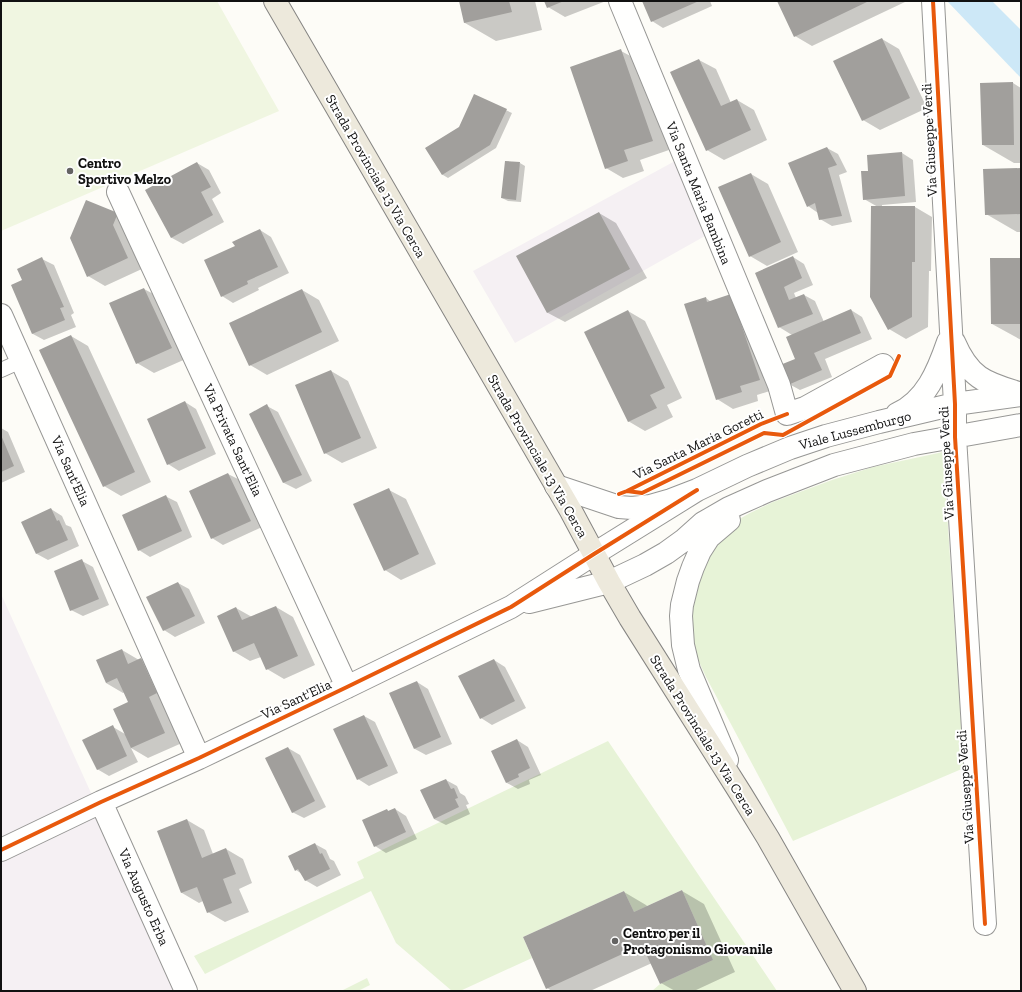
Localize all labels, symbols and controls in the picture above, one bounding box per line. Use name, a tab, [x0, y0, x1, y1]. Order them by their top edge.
street label: Via Giuseppe Verdi	[918, 83, 941, 198]
street label: Strada Provinciale 13 Via Cerca	[322, 92, 430, 261]
street label: Via Santa Maria Bambina	[662, 119, 735, 267]
place label: Centro Sportivo Melzo	[78, 155, 172, 188]
marker: Centro Sportivo Melzo	[65, 166, 75, 176]
street label: Strada Provinciale 13 Via Cerca	[484, 372, 592, 541]
street label: Via Privata Sant'Elia	[199, 380, 266, 499]
street label: Via Santa Maria Goretti	[630, 406, 766, 484]
street label: Via Giuseppe Verdi	[935, 406, 958, 521]
street label: Viale Lussemburgo	[796, 407, 913, 454]
street label: Via Sant'Elia	[47, 432, 94, 509]
street label: Strada Provinciale 13 Via Cerca	[646, 652, 759, 819]
street label: Via Sant'Elia	[258, 676, 334, 724]
street label: Via Giuseppe Verdi	[953, 730, 978, 845]
street label: Via Augusto Erba	[114, 845, 173, 949]
place label: Centro per il Protagonismo Giovanile	[623, 925, 773, 958]
marker: Centro per il Protagonismo Giovanile	[610, 936, 620, 946]

